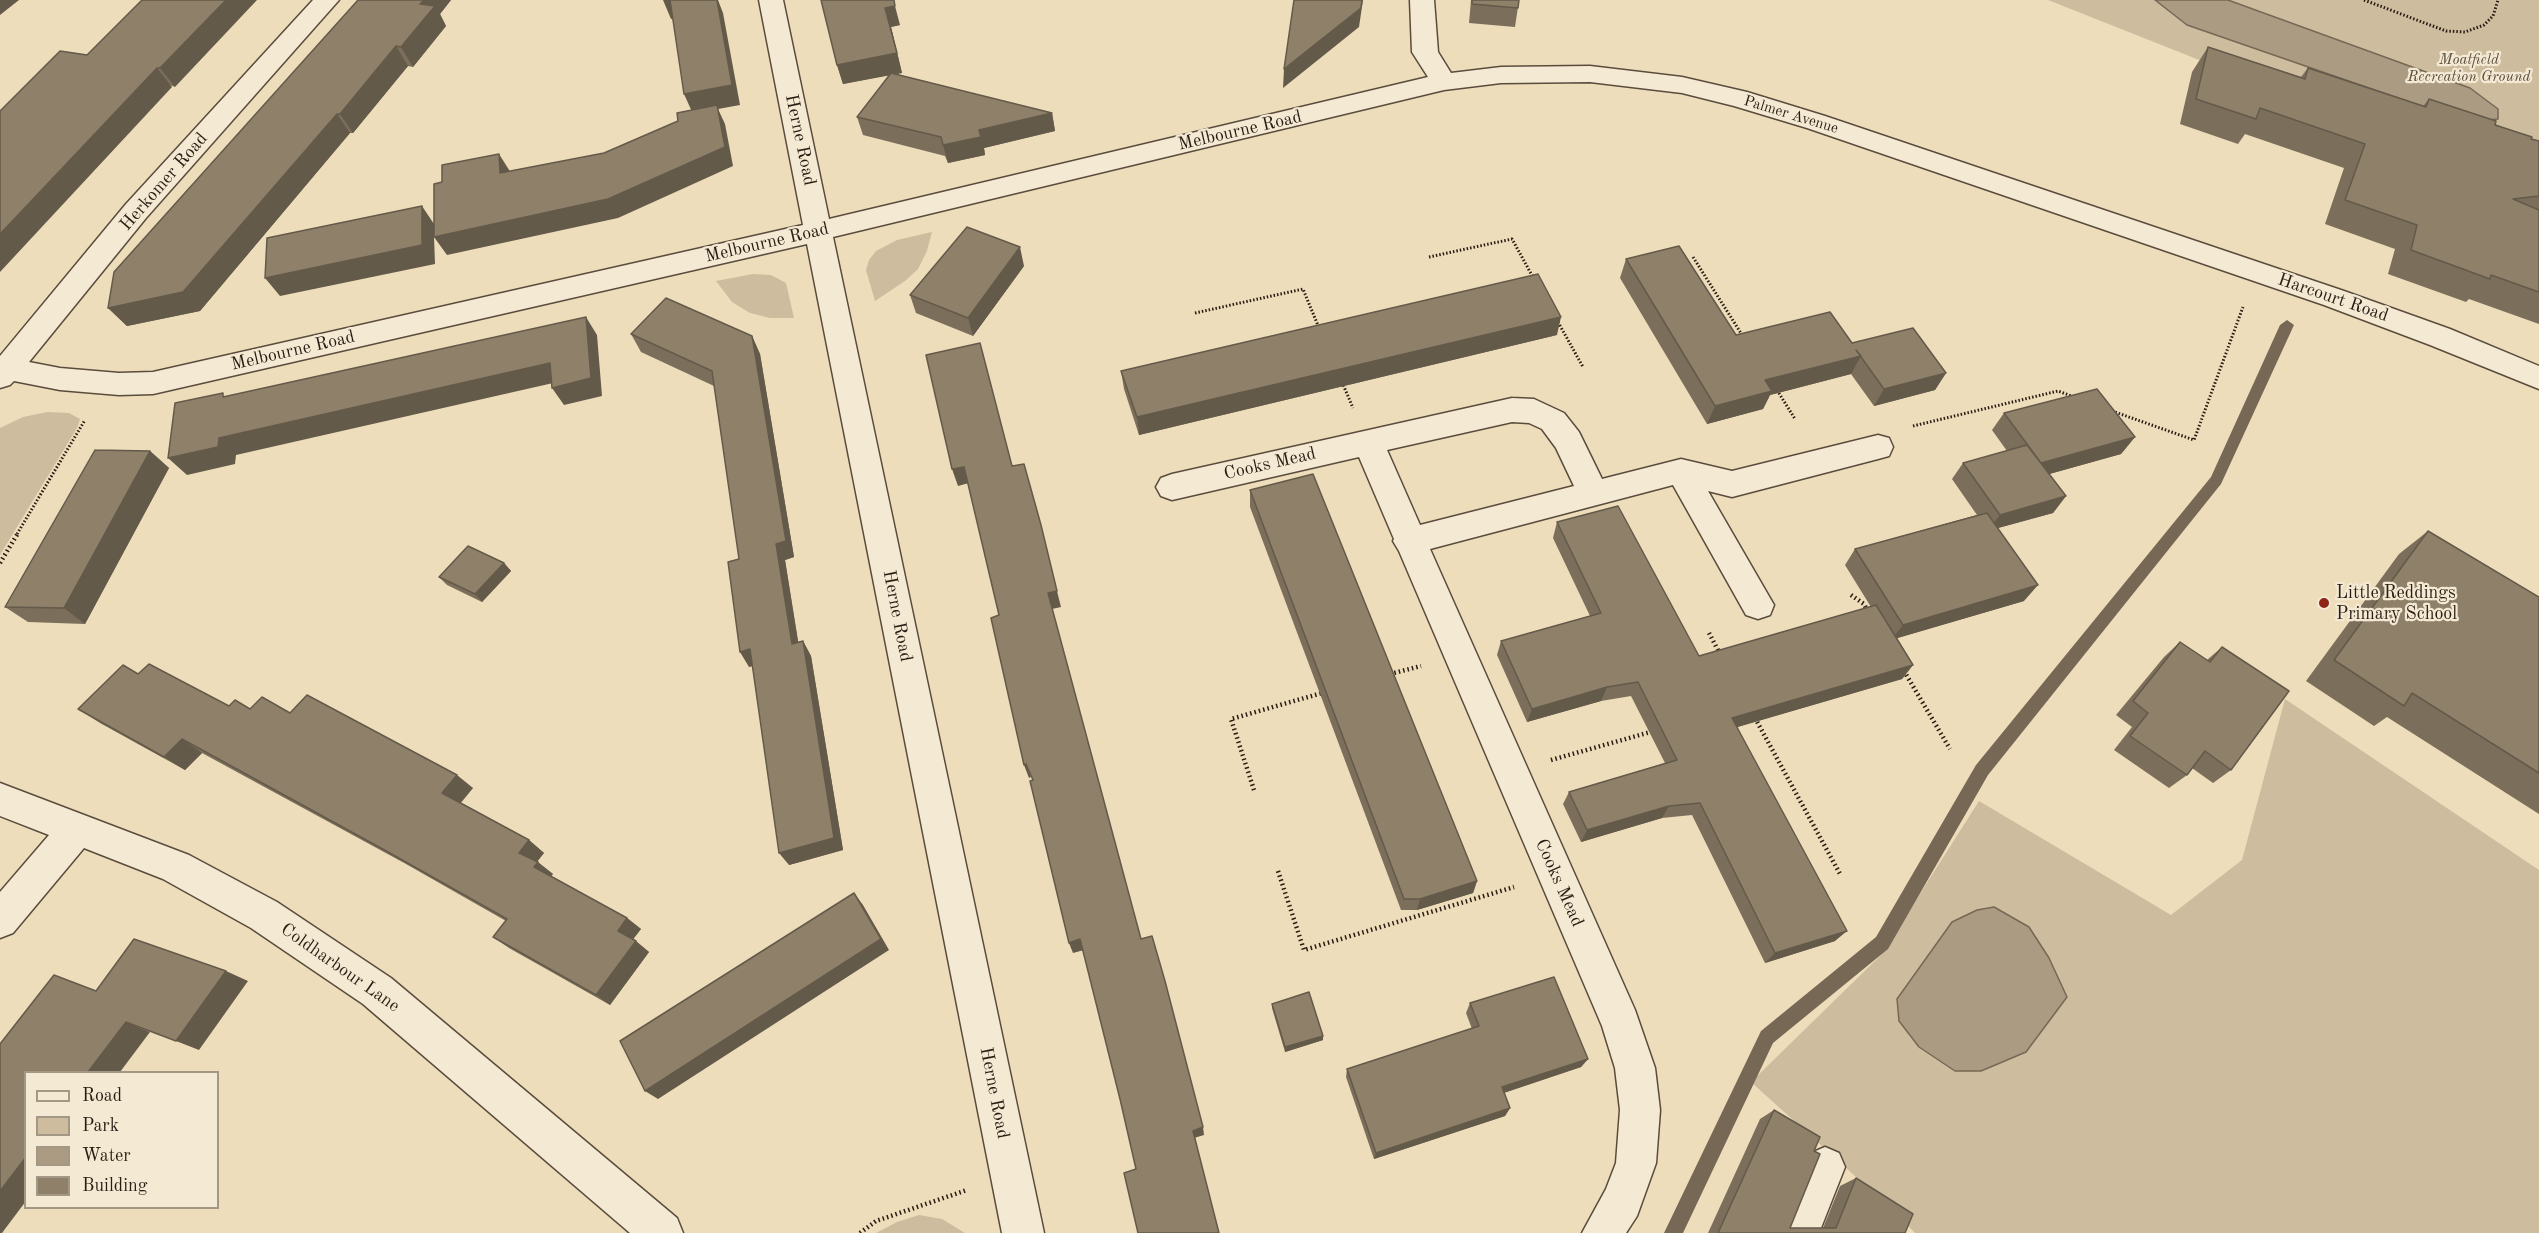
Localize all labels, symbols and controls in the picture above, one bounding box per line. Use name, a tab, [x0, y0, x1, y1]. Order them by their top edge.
park label: Moatfield Recreation Ground	[2407, 51, 2531, 86]
street label: Herne Road	[780, 92, 820, 188]
street label: Palmer Avenue	[1742, 92, 1840, 138]
street label: Melbourne Road	[1176, 106, 1304, 156]
street label: Herkomer Road	[115, 128, 213, 236]
street label: Melbourne Road	[703, 218, 831, 268]
street label: Harcourt Road	[2275, 269, 2391, 327]
street label: Melbourne Road	[229, 326, 357, 376]
street label: Cooks Mead	[1222, 443, 1318, 485]
street label: Herne Road	[878, 568, 916, 664]
place label: Little Reddings Primary School	[2336, 582, 2457, 624]
marker: Little Reddings Primary School	[2317, 596, 2331, 610]
street label: Cooks Mead	[1530, 836, 1588, 930]
street label: Coldharbour Lane	[276, 919, 404, 1017]
street label: Herne Road	[975, 1045, 1013, 1141]
legend	[24, 1071, 219, 1209]
text: Road	[82, 1087, 122, 1105]
text: Park	[82, 1117, 119, 1135]
text: Water	[82, 1147, 131, 1165]
text: Building	[82, 1177, 147, 1195]

